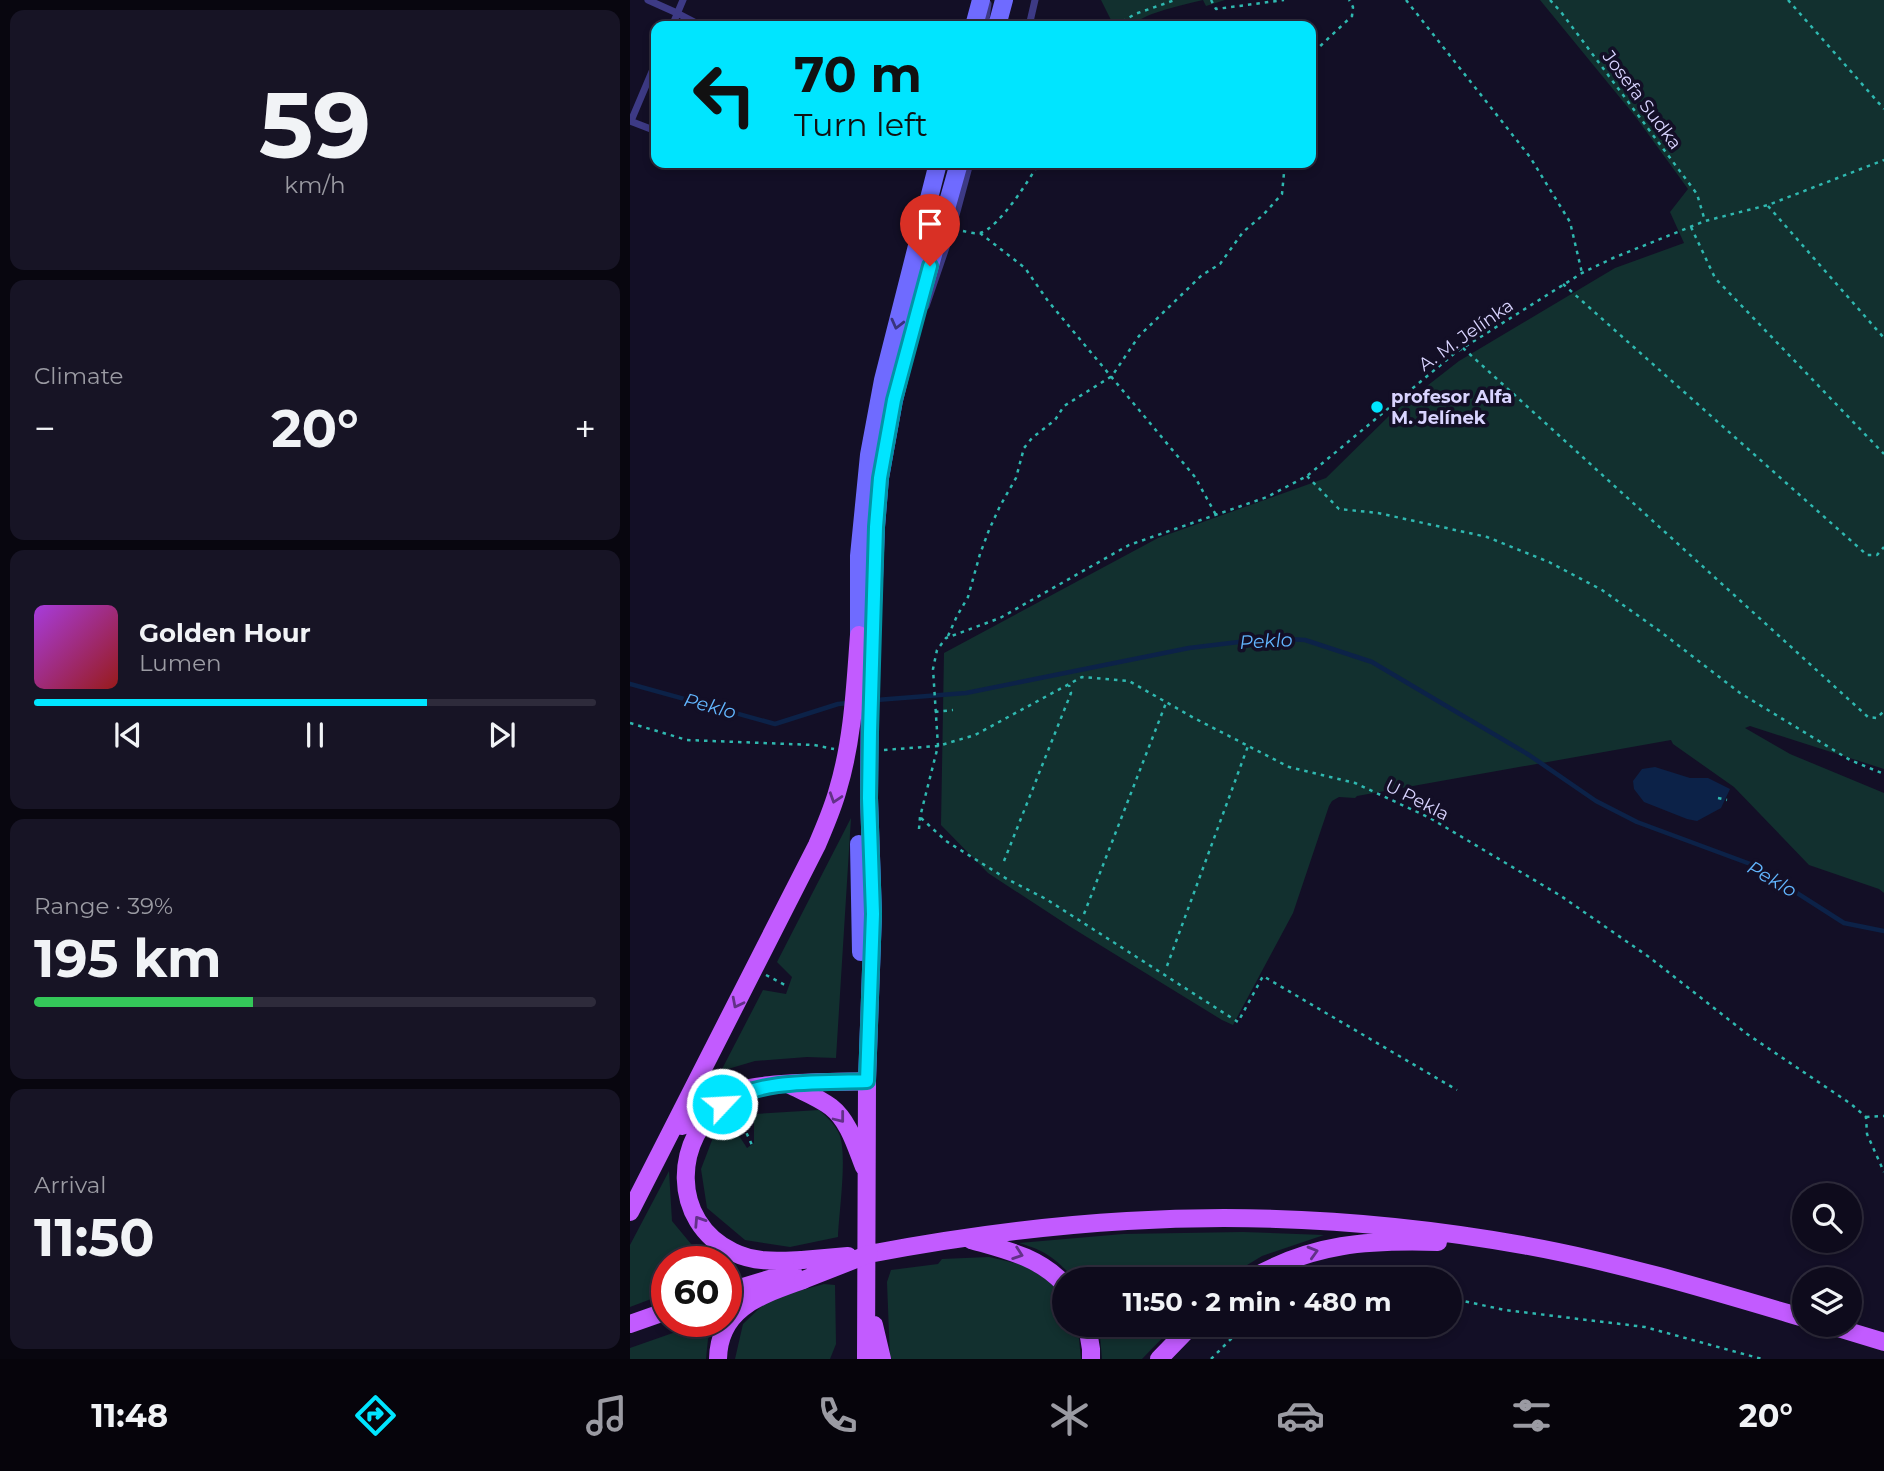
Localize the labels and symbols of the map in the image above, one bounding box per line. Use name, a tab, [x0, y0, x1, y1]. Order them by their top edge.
street label: Josefa Sudka	[1597, 46, 1686, 154]
pin	[900, 194, 960, 266]
street label: A. M. Jelínka	[1414, 294, 1518, 376]
one-way arrow	[891, 318, 905, 330]
place label: profesor Alfa M. Jelínek	[1391, 386, 1512, 429]
marker: profesor Alfa M. Jelínek	[1369, 399, 1385, 415]
water label: Peklo	[1239, 628, 1293, 654]
water label: Peklo	[681, 688, 739, 724]
street label: U Pekla	[1381, 775, 1453, 825]
one-way arrow	[829, 792, 843, 804]
water label: Peklo	[1743, 856, 1801, 902]
one-way arrow	[731, 996, 745, 1008]
position arrow	[685, 1067, 759, 1141]
one-way arrow	[832, 1111, 844, 1123]
one-way arrow	[695, 1216, 708, 1229]
speed limit sign: 60	[651, 1246, 742, 1337]
one-way arrow	[1011, 1246, 1023, 1260]
one-way arrow	[1306, 1246, 1318, 1261]

